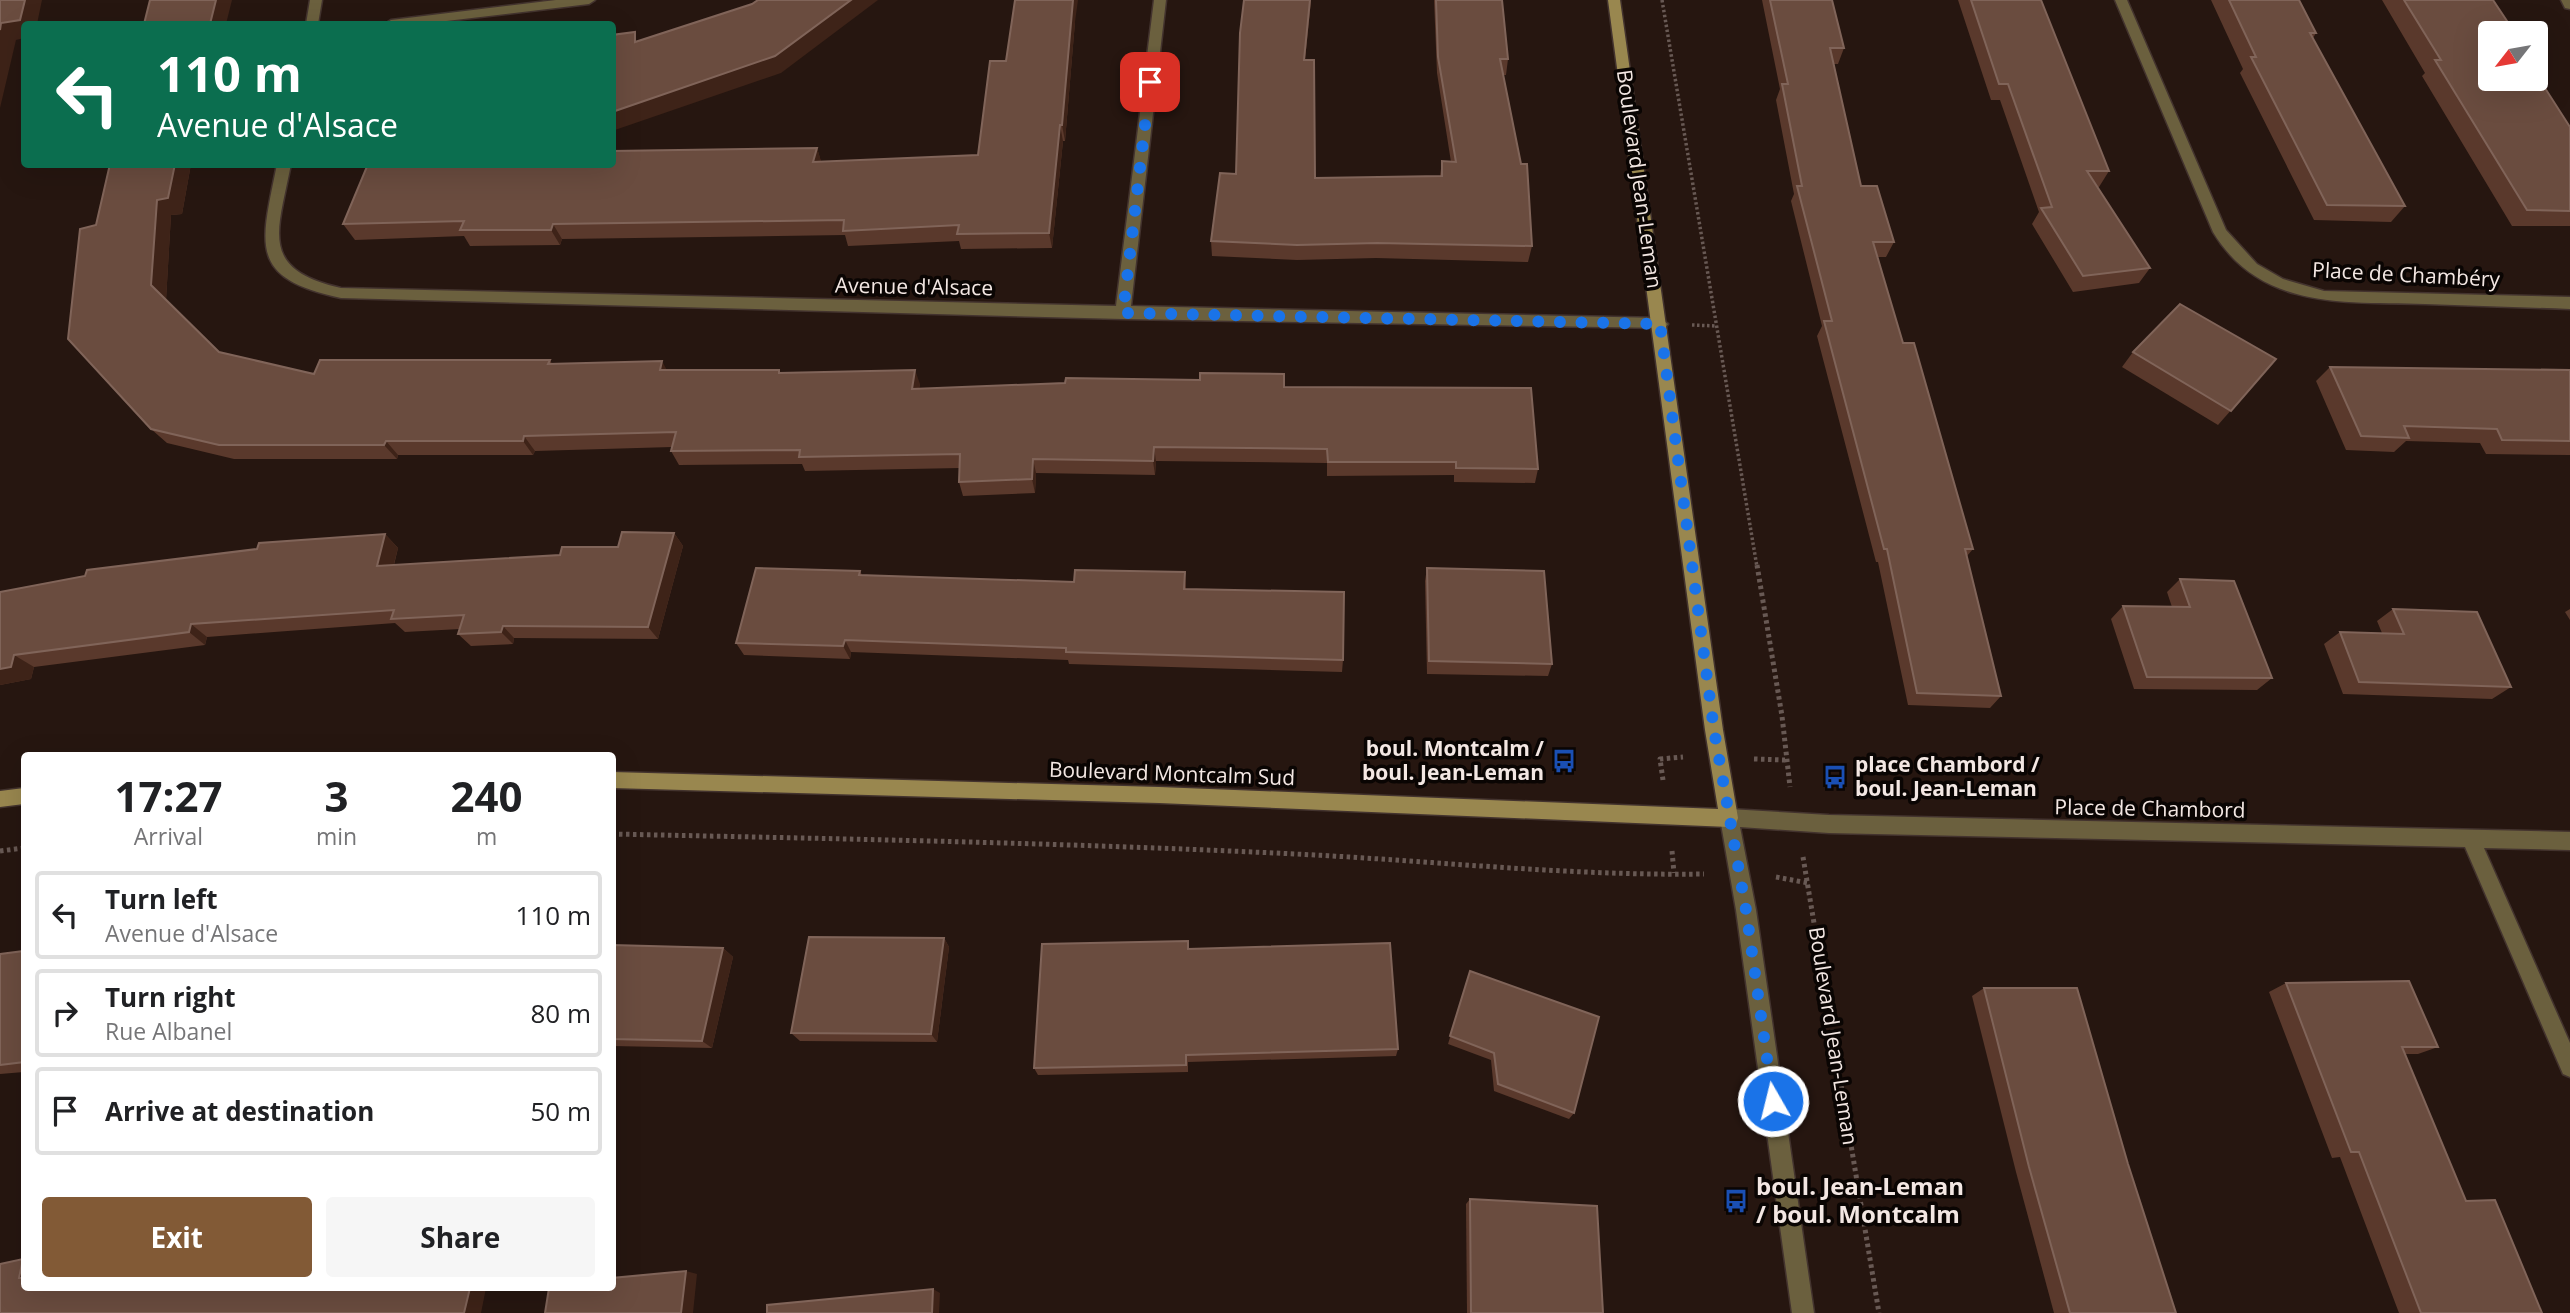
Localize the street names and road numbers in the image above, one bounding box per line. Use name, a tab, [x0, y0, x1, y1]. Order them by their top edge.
street label: Boulevard Jean-Leman	[1611, 68, 1669, 290]
street label: Place de Chambéry	[2311, 255, 2501, 293]
street label: Avenue d'Alsace	[835, 271, 993, 301]
street label: Boulevard Montcalm Sud	[1048, 755, 1296, 791]
street label: Place de Chambord	[2054, 792, 2246, 824]
street label: Boulevard Jean-Leman	[1803, 925, 1865, 1147]

